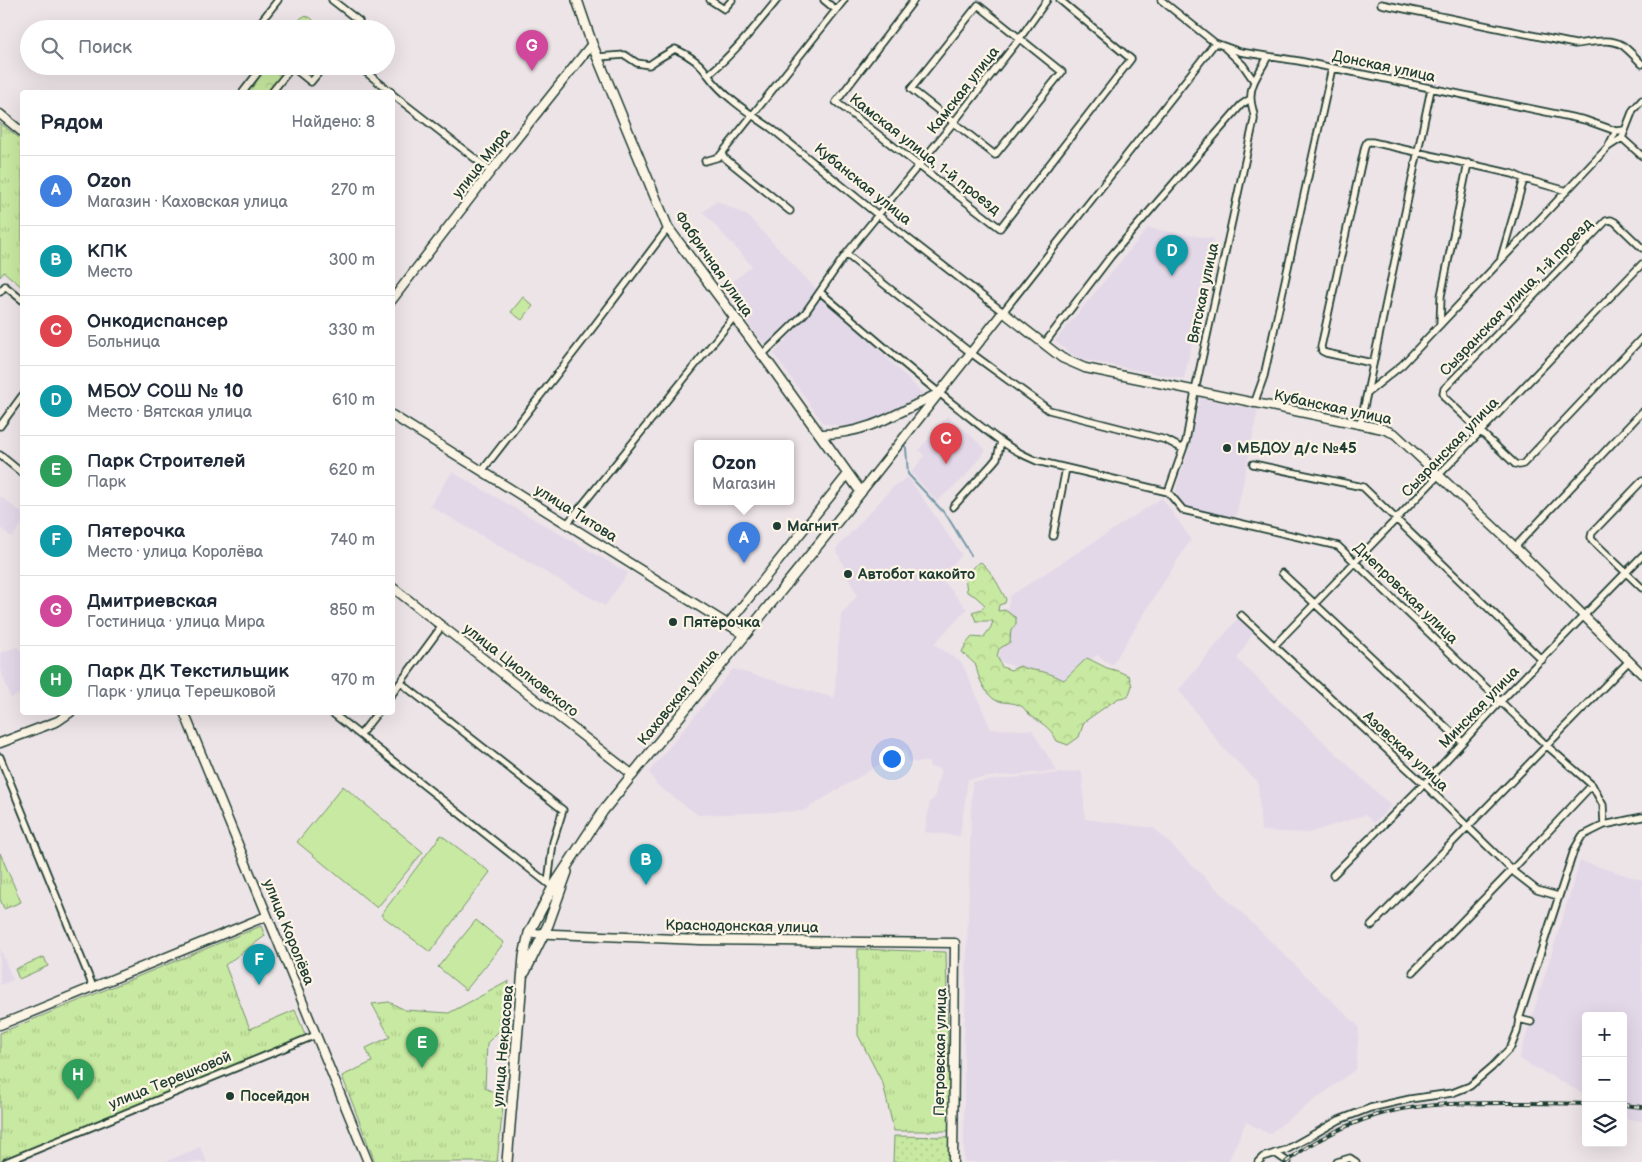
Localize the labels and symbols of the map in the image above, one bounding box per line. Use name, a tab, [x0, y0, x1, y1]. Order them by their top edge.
pin: G	[516, 30, 548, 71]
street label: Камская улица	[923, 42, 1004, 138]
street label: Донская улица	[1331, 46, 1437, 87]
street label: Камская улица, 1-й проезд	[845, 89, 1004, 219]
street label: улица Мира	[448, 124, 515, 202]
street label: Кубанская улица	[810, 139, 915, 230]
street label: Фабричная улица	[670, 208, 757, 321]
street label: Сызранская улица, 1-й проезд	[1436, 214, 1597, 380]
pin: D	[1156, 235, 1188, 276]
street label: Вятская улица	[1184, 241, 1223, 345]
street label: Кубанская улица	[1272, 386, 1394, 429]
street label: Сызранская улица	[1398, 393, 1503, 501]
pin: C	[930, 423, 962, 464]
place label: МБДОУ д/с №45	[1237, 439, 1357, 458]
marker: МБДОУ д/с №45	[1221, 442, 1233, 454]
street label: улица Титова	[531, 480, 621, 546]
place label: Магнит	[787, 517, 839, 536]
marker: Магнит	[771, 520, 783, 532]
pin: A	[728, 522, 760, 563]
street label: Днепровская улица	[1349, 539, 1462, 648]
place label: Автобот какойто	[857, 565, 975, 584]
marker: Автобот какойто	[842, 568, 854, 580]
place label: Пятёрочка	[683, 613, 761, 632]
marker: Пятёрочка	[667, 616, 679, 628]
street label: улица Циолковского	[459, 619, 582, 721]
street label: Каховская улица	[634, 645, 723, 749]
street label: Минская улица	[1435, 662, 1524, 753]
street label: Азовская улица	[1358, 706, 1452, 796]
your location	[879, 746, 905, 772]
pin: B	[630, 844, 662, 885]
street label: улица Королёва	[259, 876, 318, 988]
street label: Краснодонская улица	[665, 916, 819, 937]
pin: F	[243, 944, 275, 985]
street label: улица Некрасова	[489, 984, 518, 1108]
street label: Петровская улица	[930, 987, 951, 1116]
pin: E	[406, 1027, 438, 1068]
street label: улица Терешковой	[106, 1047, 234, 1114]
pin: H	[62, 1059, 94, 1100]
place label: Посейдон	[240, 1087, 310, 1106]
marker: Посейдон	[224, 1090, 236, 1102]

